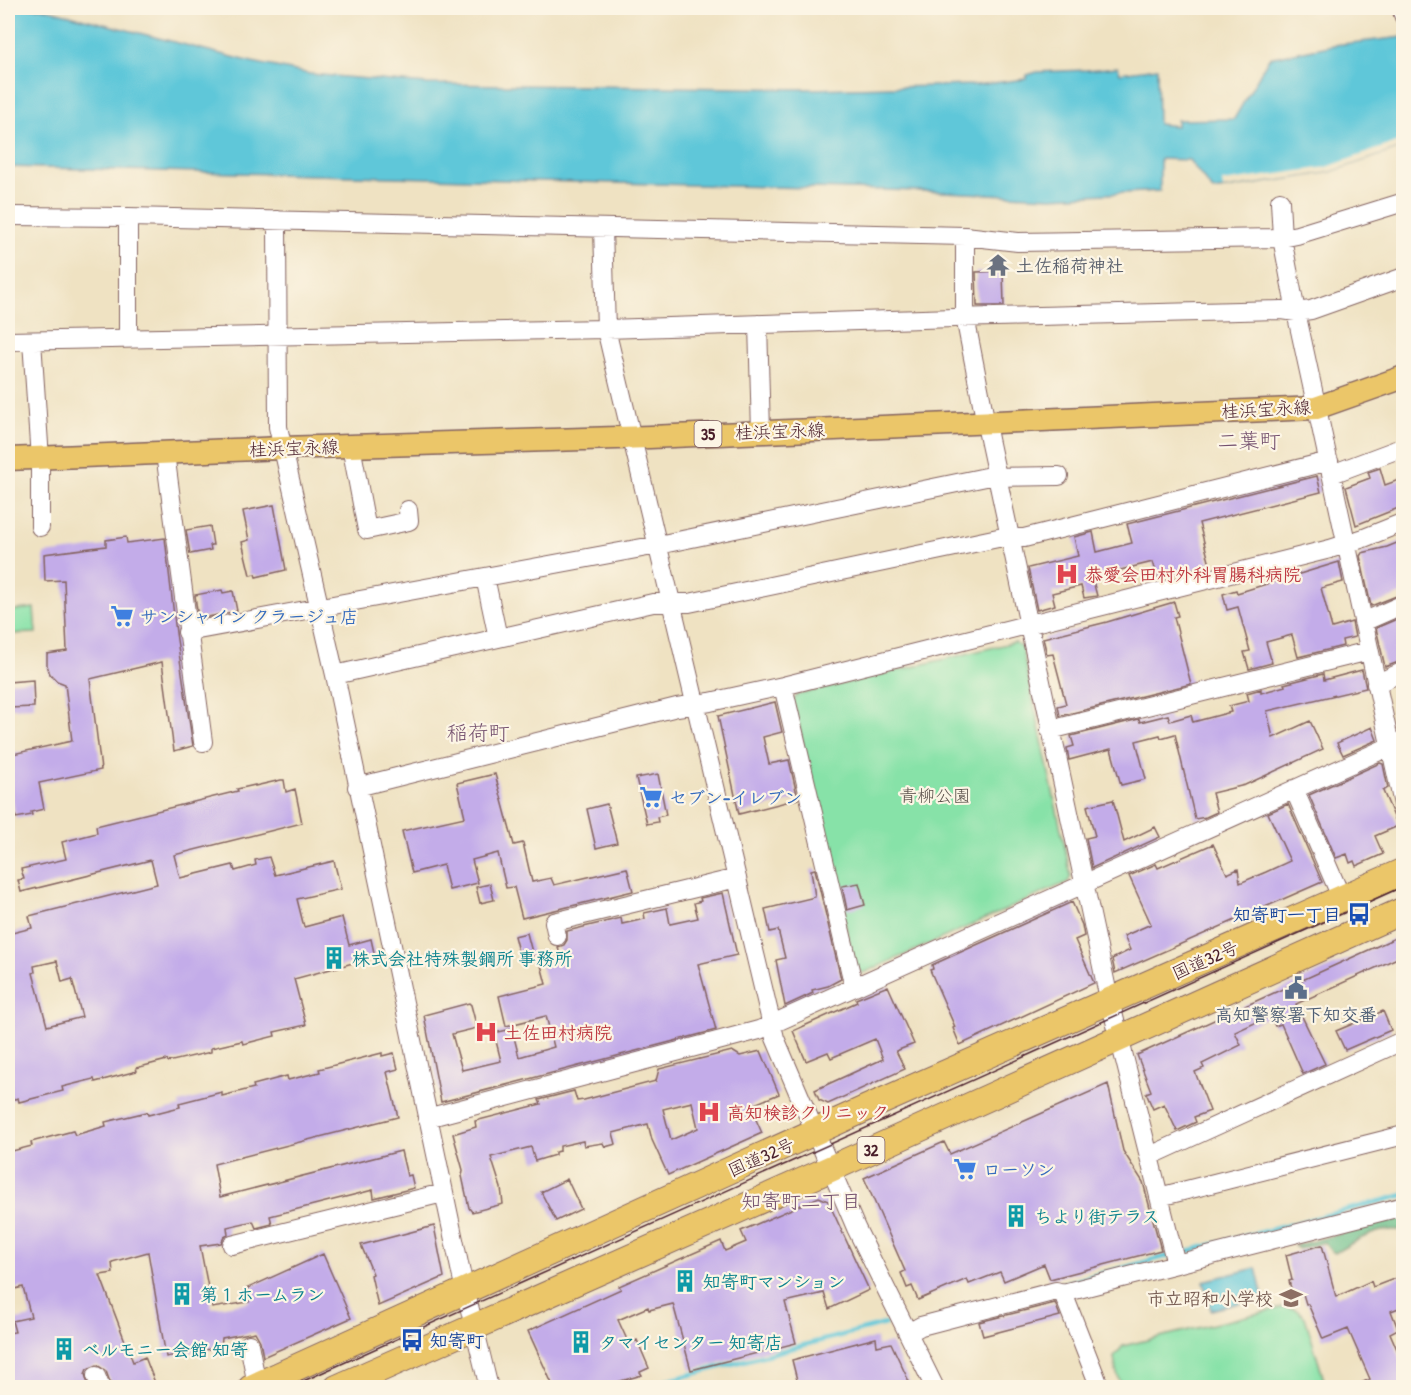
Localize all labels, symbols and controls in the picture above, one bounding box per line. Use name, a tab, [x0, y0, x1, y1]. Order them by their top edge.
temple icon: 土佐稲荷神社	[985, 252, 1011, 278]
place label: 土佐稲荷神社	[1016, 253, 1124, 278]
street label: 桂浜宝永線	[1220, 394, 1312, 424]
street label: 桂浜宝永線	[735, 417, 825, 445]
road number: 35	[694, 421, 722, 447]
district label: 二葉町	[1218, 426, 1281, 455]
street label: 桂浜宝永線	[249, 434, 339, 462]
hospital icon: 恭愛会田村外科胃腸科病院	[1054, 561, 1080, 587]
place label: 恭愛会田村外科胃腸科病院	[1085, 562, 1301, 587]
supermarket icon: サンシャイン クラージュ店	[109, 603, 135, 629]
place label: サンシャイン クラージュ店	[140, 604, 358, 629]
district label: 稲荷町	[447, 718, 510, 747]
park label: 青柳公園	[899, 783, 971, 808]
supermarket icon: セブン-イレブン	[638, 784, 664, 810]
place label: セブン-イレブン	[669, 785, 802, 810]
bus stop icon: 知寄町一丁目	[1346, 901, 1372, 927]
place label: 知寄町一丁目	[1233, 902, 1341, 927]
street label: 国道32号	[1168, 934, 1242, 986]
building icon: 株式会社特殊製鋼所 事務所	[321, 945, 347, 971]
place label: 株式会社特殊製鋼所 事務所	[352, 946, 572, 971]
public building icon: 高知警察署下知交番	[1283, 975, 1309, 1001]
place label: 高知警察署下知交番	[1215, 1002, 1377, 1027]
hospital icon: 土佐田村病院	[473, 1019, 499, 1045]
place label: 土佐田村病院	[504, 1020, 612, 1045]
hospital icon: 高知検診クリニック	[696, 1099, 722, 1125]
place label: 高知検診クリニック	[727, 1100, 889, 1125]
street label: 国道32号	[724, 1131, 798, 1183]
road number: 32	[858, 1137, 884, 1163]
supermarket icon: ローソン	[952, 1156, 978, 1182]
place label: ローソン	[983, 1157, 1055, 1182]
district label: 知寄町二丁目	[741, 1187, 861, 1214]
building icon: ちより街テラス	[1003, 1203, 1029, 1229]
place label: ちより街テラス	[1034, 1204, 1160, 1229]
building icon: 知寄町マンション	[672, 1268, 698, 1294]
place label: 知寄町マンション	[703, 1269, 846, 1294]
building icon: 第１ホームラン	[169, 1281, 195, 1307]
place label: 第１ホームラン	[200, 1282, 325, 1307]
school or university icon: 市立昭和小学校	[1278, 1285, 1304, 1311]
place label: 市立昭和小学校	[1147, 1286, 1273, 1311]
bus stop icon: 知寄町	[399, 1327, 425, 1353]
place label: 知寄町	[430, 1328, 484, 1353]
building icon: タマイセンター 知寄店	[568, 1329, 594, 1355]
place label: タマイセンター 知寄店	[599, 1330, 783, 1355]
building icon: ベルモニー会館 知寄	[51, 1336, 77, 1362]
place label: ベルモニー会館 知寄	[82, 1337, 248, 1362]

